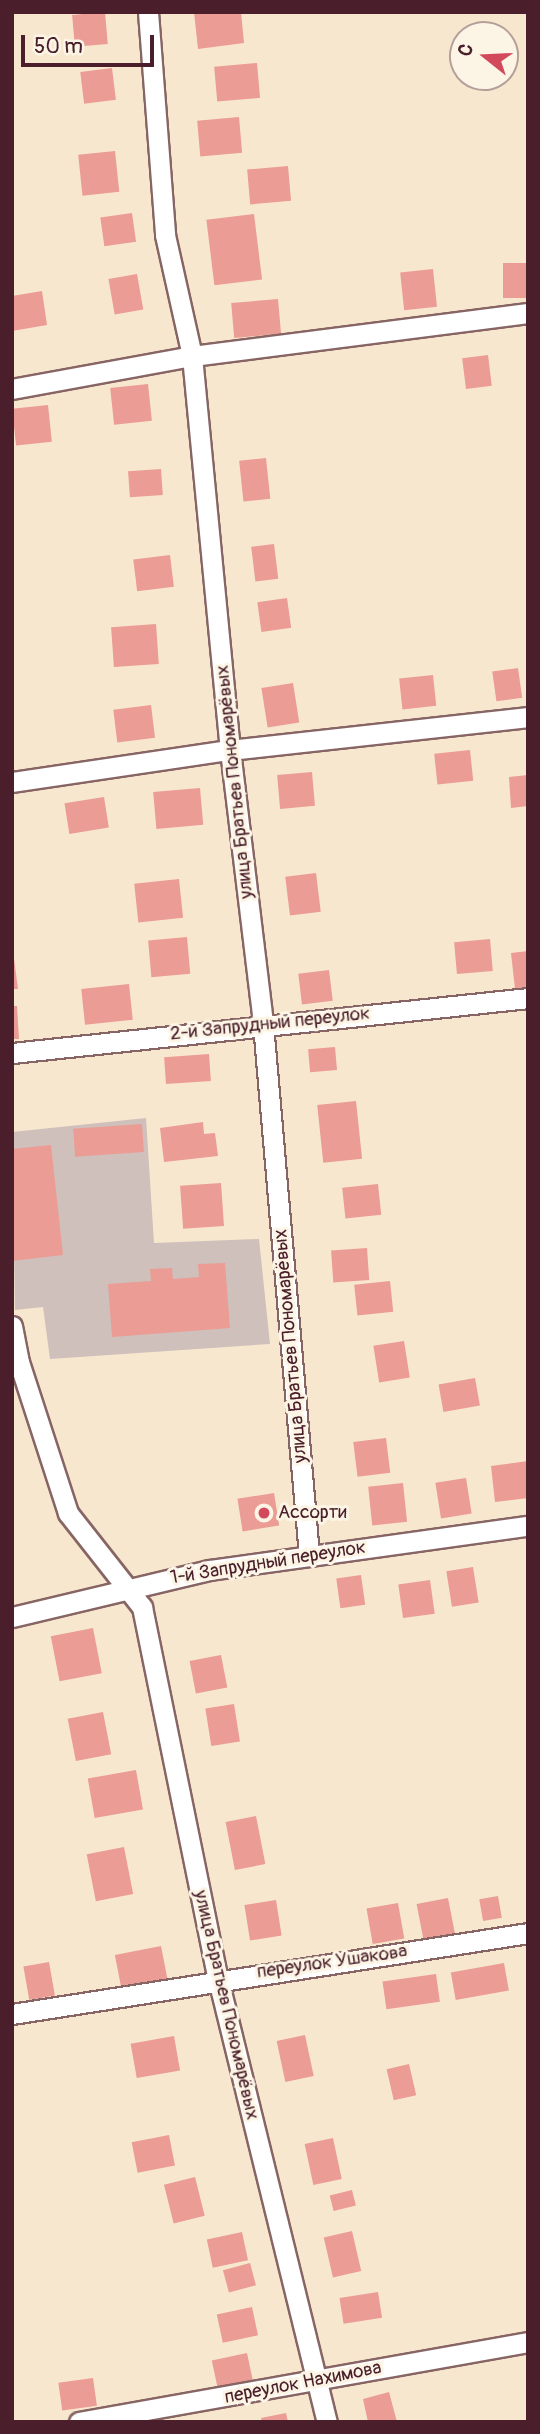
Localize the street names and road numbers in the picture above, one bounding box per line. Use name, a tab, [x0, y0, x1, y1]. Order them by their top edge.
street label: улица Братьев Пономарёвых	[211, 664, 259, 900]
street label: 2-й Запрудный переулок	[169, 1002, 371, 1046]
street label: улица Братьев Пономарёвых	[269, 1228, 313, 1464]
street label: 1-й Запрудный переулок	[169, 1536, 367, 1590]
street label: улица Братьев Пономарёвых	[188, 1888, 264, 2122]
street label: переулок Ушакова	[255, 1940, 409, 1984]
street label: переулок Нахимова	[223, 2357, 383, 2409]

